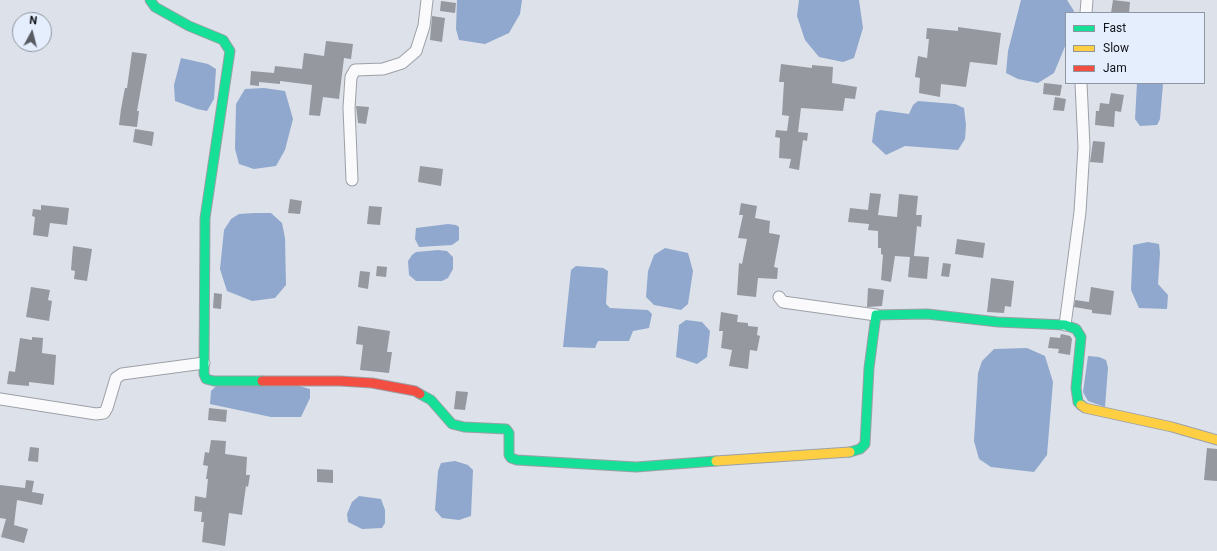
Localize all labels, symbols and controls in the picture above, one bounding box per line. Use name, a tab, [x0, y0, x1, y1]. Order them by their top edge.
north arrow	[12, 12, 52, 52]
legend	[1065, 12, 1205, 84]
text: N	[29, 14, 38, 28]
text: Fast	[1103, 21, 1126, 35]
text: Slow	[1103, 41, 1129, 55]
text: Jam	[1103, 61, 1127, 75]

